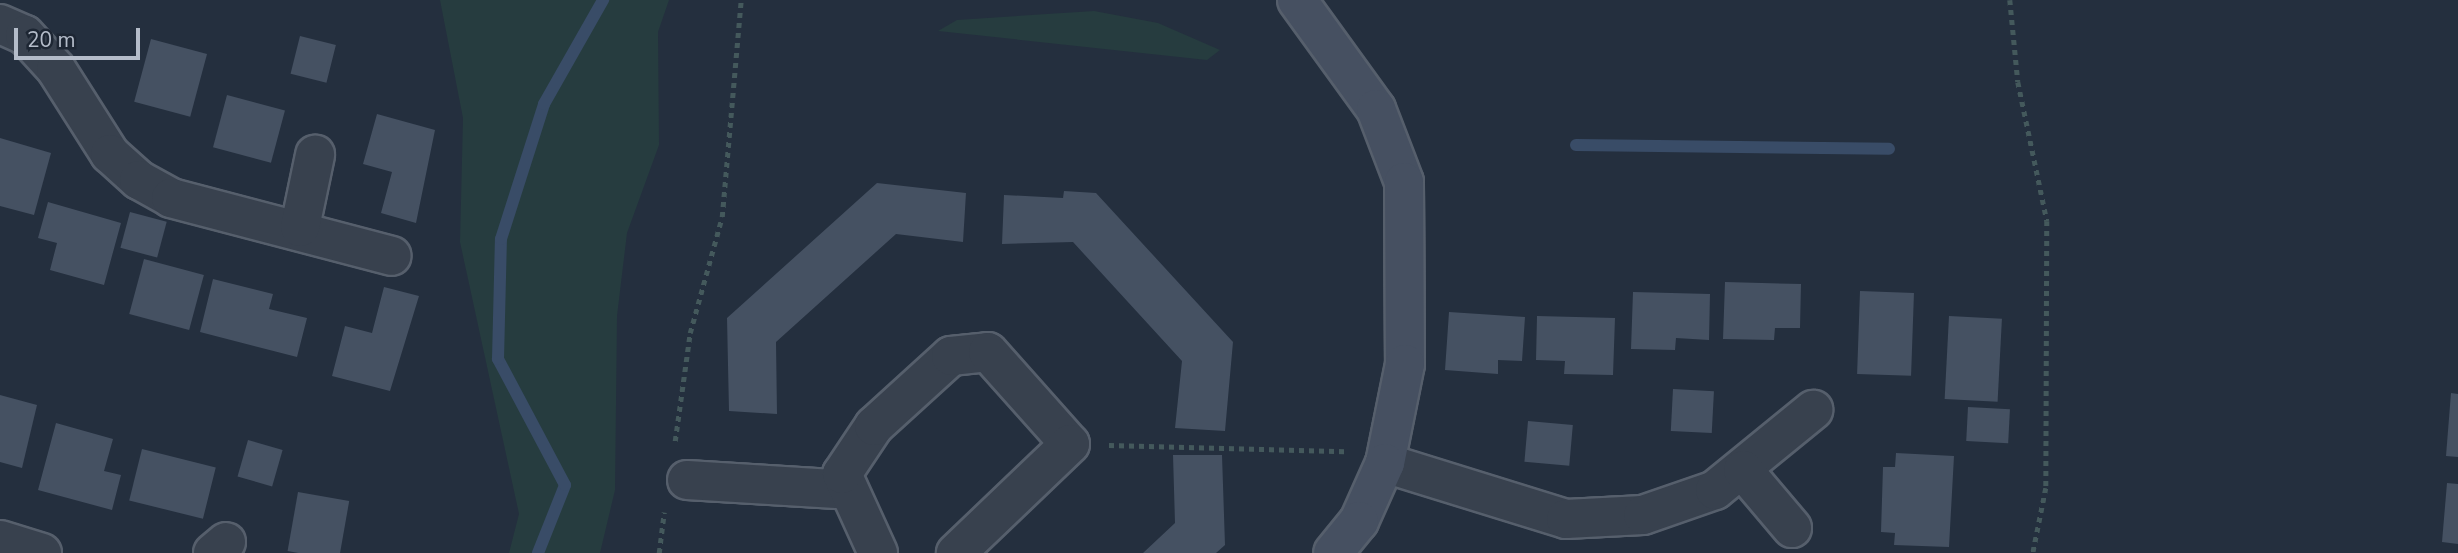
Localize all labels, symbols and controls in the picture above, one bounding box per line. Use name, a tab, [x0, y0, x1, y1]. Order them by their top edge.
scale bar	[18, 14, 144, 58]
text: 20 m	[27, 26, 76, 54]

